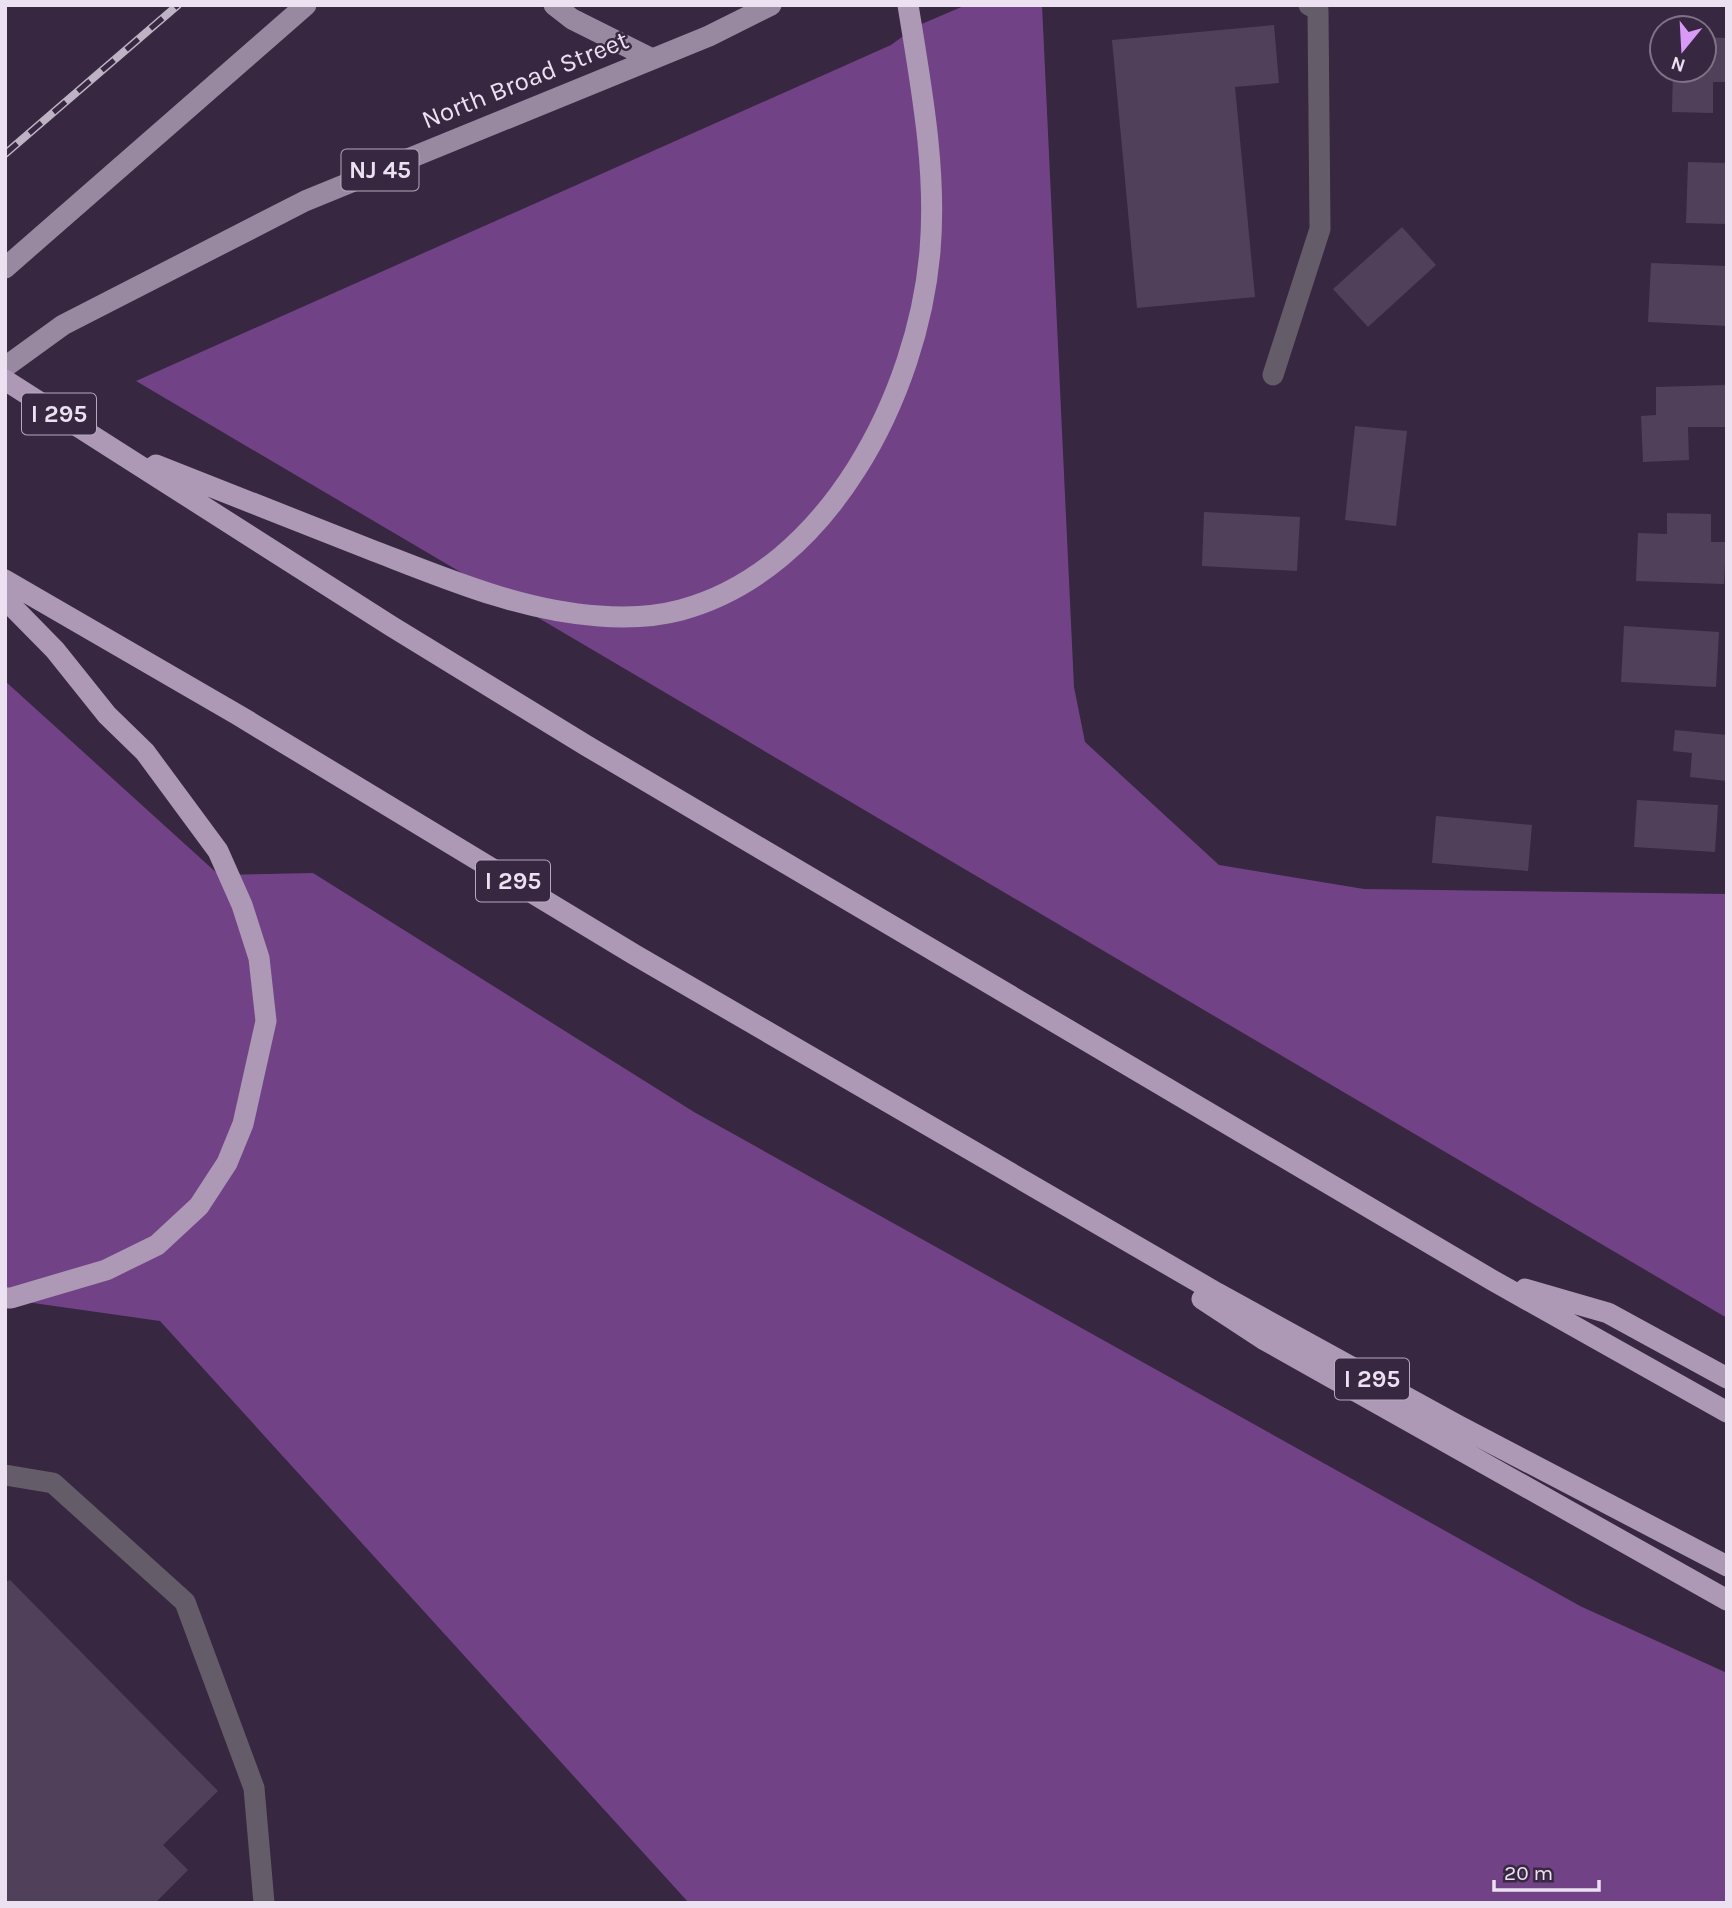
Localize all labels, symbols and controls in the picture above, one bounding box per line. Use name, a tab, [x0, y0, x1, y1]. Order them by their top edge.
north arrow	[1648, 14, 1718, 84]
street label: North Broad Street	[417, 24, 633, 136]
text: N	[1668, 52, 1688, 77]
road number: NJ 45	[342, 150, 418, 190]
road number: I 295	[22, 394, 96, 435]
road number: I 295	[476, 860, 550, 902]
road number: I 295	[1335, 1358, 1409, 1400]
scale bar	[1494, 1848, 1599, 1892]
text: 20 m	[1504, 1861, 1553, 1885]

